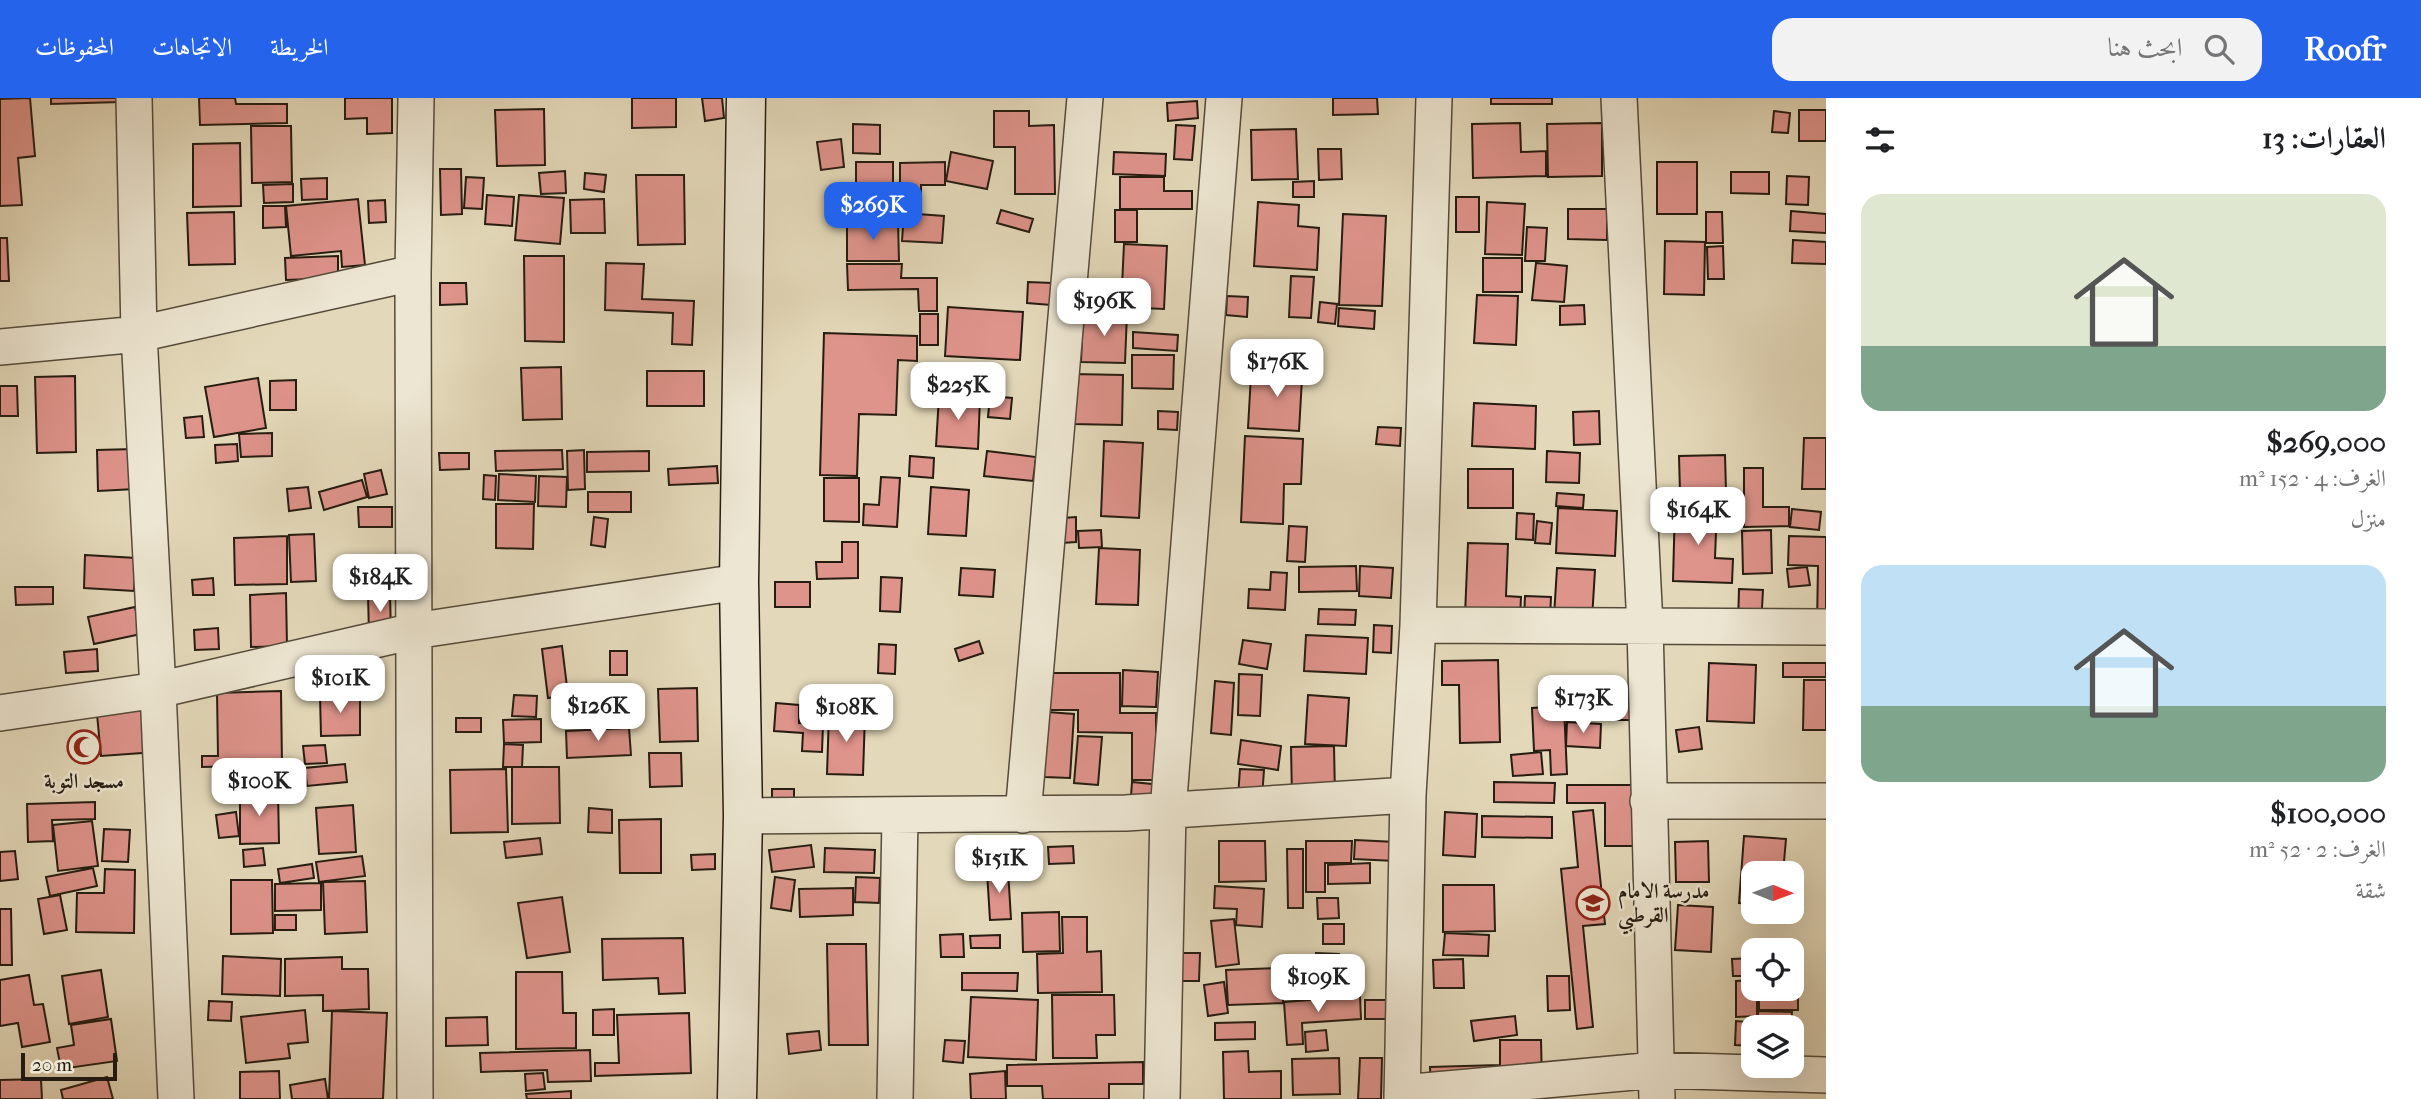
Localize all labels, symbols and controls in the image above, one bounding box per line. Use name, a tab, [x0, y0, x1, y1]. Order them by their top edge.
search box	[1772, 18, 2262, 81]
icon: search	[2200, 30, 2238, 68]
text: Roofr	[2304, 30, 2386, 69]
text: ابحث هنا	[2107, 32, 2182, 63]
text: المحفوظات	[35, 33, 114, 61]
text: الاتجاهات	[152, 33, 232, 61]
text: الخريطة	[270, 33, 329, 61]
icon: filters	[1861, 121, 1899, 159]
text: العقارات: 13	[2262, 121, 2386, 156]
pin: $269K	[824, 183, 922, 242]
text: $269K	[840, 191, 906, 218]
icon: home	[2061, 239, 2187, 365]
pin: $196K	[1055, 278, 1153, 338]
text: $196K	[1073, 287, 1135, 314]
pin: $176K	[1228, 340, 1326, 399]
text: $176K	[1246, 348, 1308, 375]
pin: $225K	[909, 362, 1007, 422]
text: $225K	[927, 371, 989, 398]
text: $269,000	[2266, 425, 2386, 460]
text: الغرف: 4 · 152 m²	[2239, 465, 2386, 492]
pin: $164K	[1649, 488, 1747, 547]
text: $164K	[1666, 496, 1730, 523]
text: منزل	[2351, 506, 2386, 533]
pin: $184K	[331, 554, 429, 614]
text: $184K	[349, 563, 411, 590]
icon: home	[2061, 610, 2187, 736]
pin: $101K	[291, 656, 389, 715]
text: $101K	[311, 664, 369, 691]
pin: $173K	[1534, 676, 1632, 735]
pin: $126K	[549, 684, 647, 743]
pin: $108K	[797, 684, 895, 744]
text: $173K	[1554, 684, 1612, 711]
text: $126K	[567, 692, 629, 719]
text: $108K	[815, 693, 877, 720]
mosque icon: مسجد التوبة	[65, 728, 103, 766]
pin: $100K	[210, 758, 308, 818]
text: $100K	[228, 767, 290, 794]
place label: مسجد التوبة	[44, 769, 124, 794]
text: $100,000	[2270, 796, 2386, 831]
pin: $151K	[950, 836, 1048, 895]
text: الغرف: 2 · 52 m²	[2249, 836, 2386, 863]
text: $151K	[971, 844, 1027, 871]
north arrow	[1741, 861, 1804, 924]
map controls	[1741, 861, 1804, 1078]
text: شقة	[2356, 877, 2386, 904]
place label: مدرسة الامام القرطبي	[1618, 879, 1709, 935]
school or university icon: مدرسة الامام القرطبي	[1574, 884, 1612, 922]
button: locate	[1741, 938, 1804, 1001]
pin: $109K	[1269, 954, 1367, 1014]
text: $109K	[1287, 963, 1349, 990]
button: layers	[1741, 1015, 1804, 1078]
scale bar	[21, 1050, 117, 1082]
text: 20 m	[32, 1054, 72, 1076]

